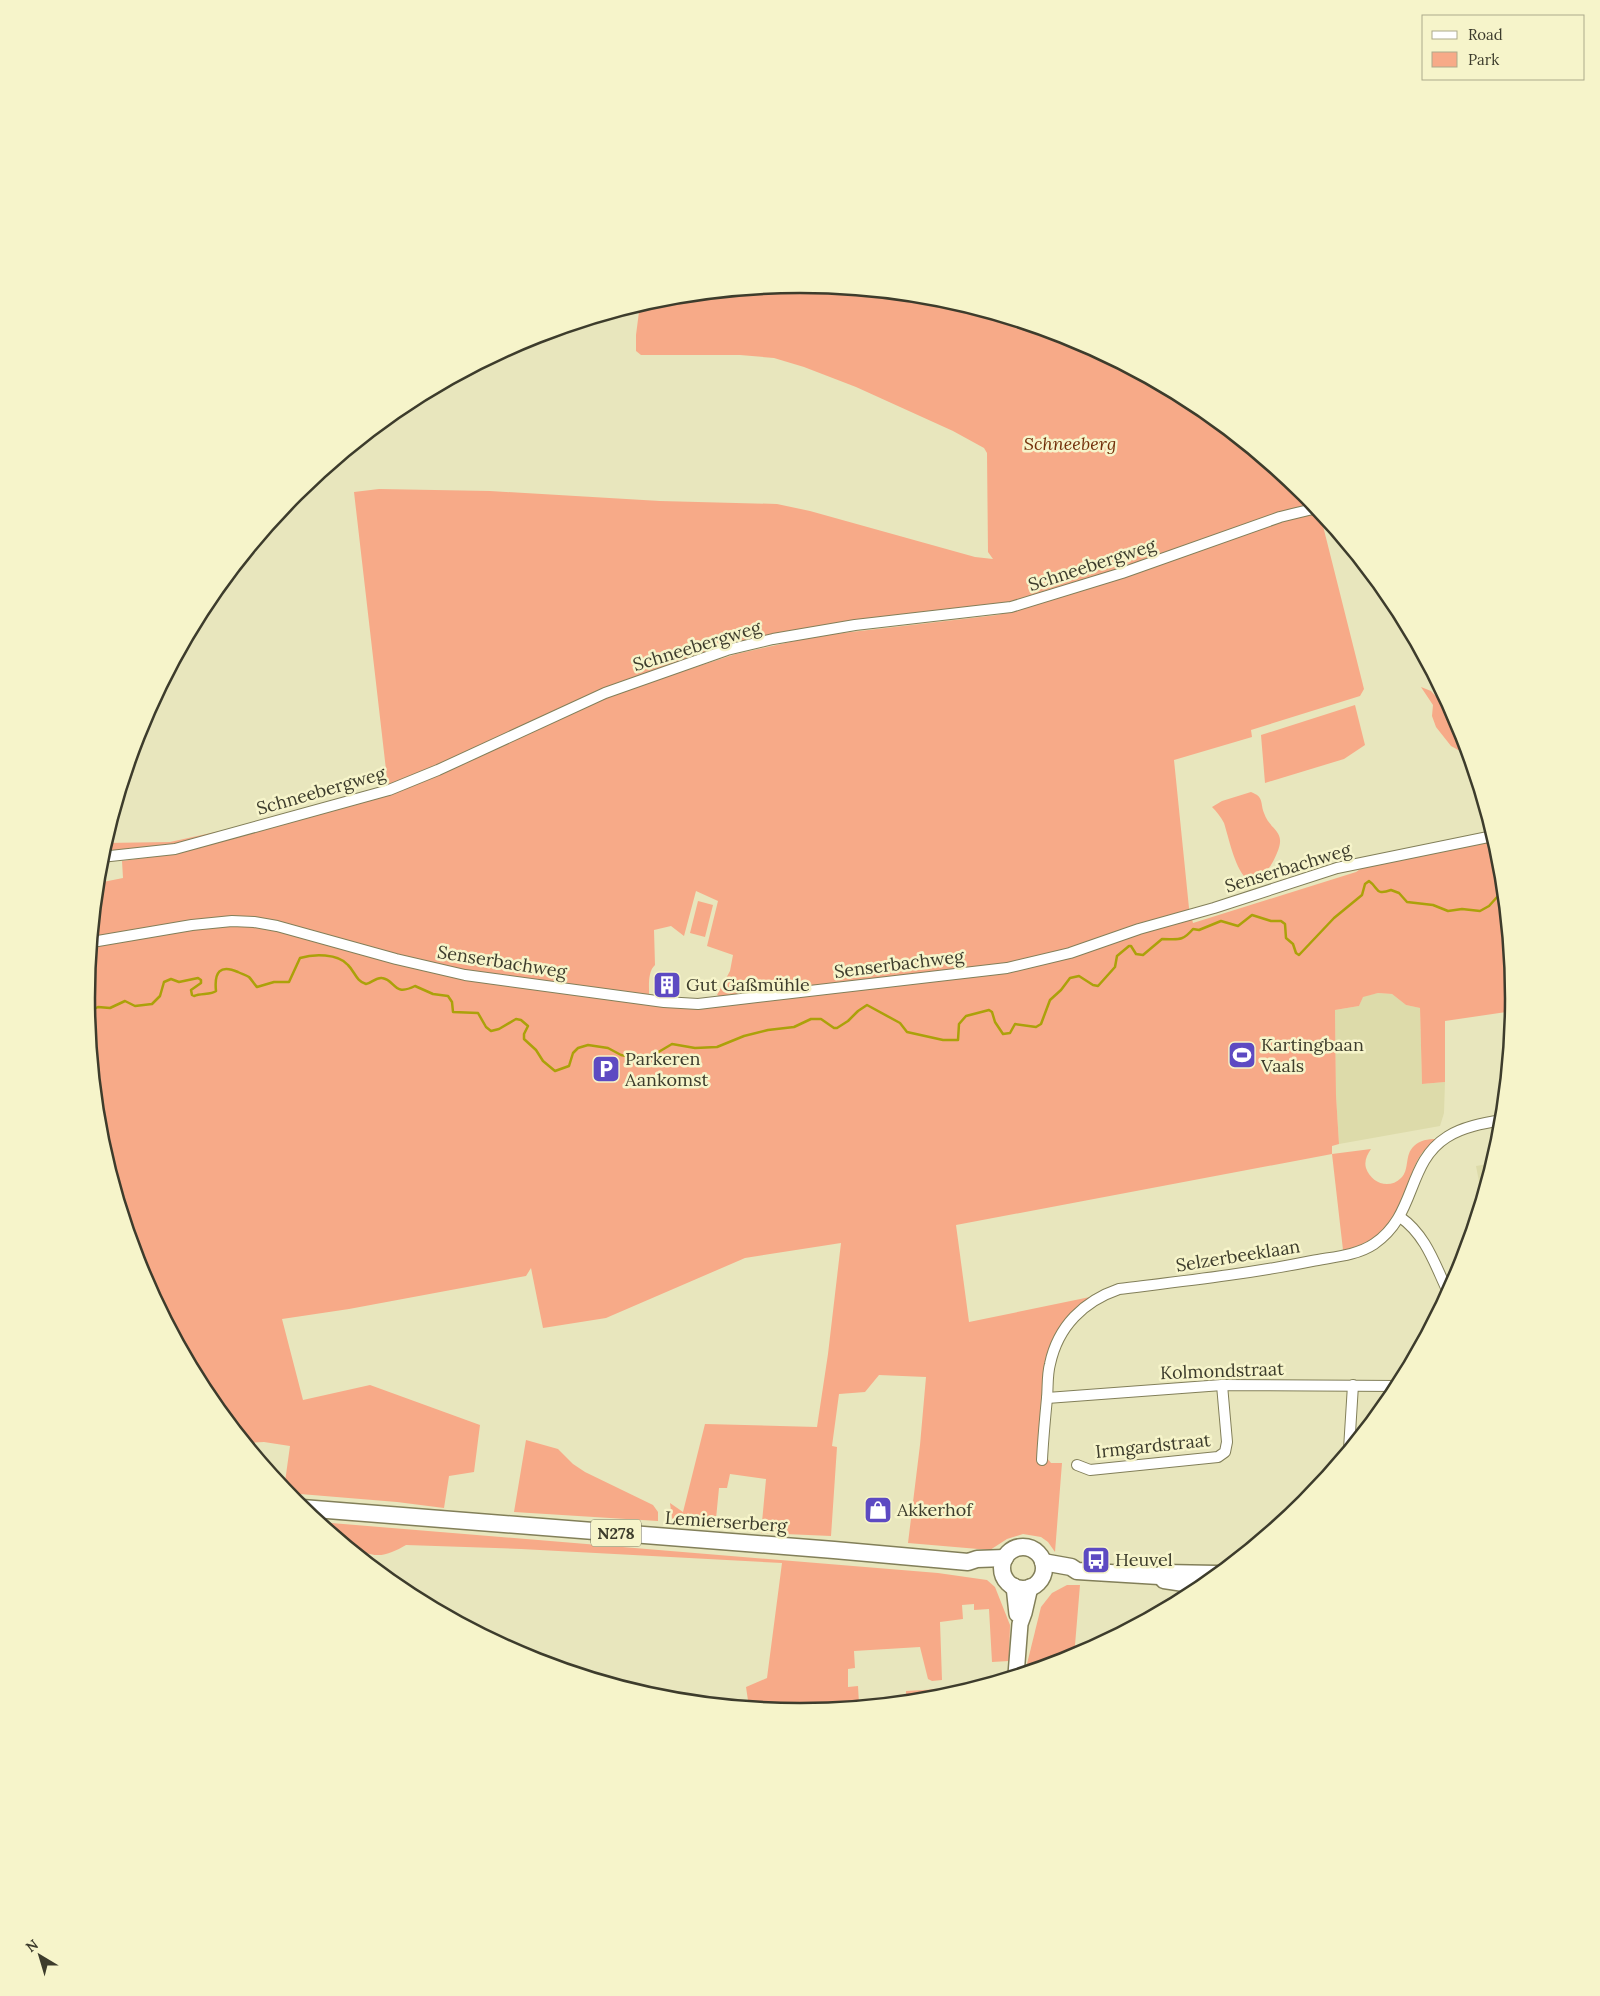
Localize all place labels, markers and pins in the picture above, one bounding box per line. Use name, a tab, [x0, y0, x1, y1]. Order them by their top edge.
building icon: Gut Gaßmühle	[652, 970, 682, 1000]
place label: Gut Gaßmühle	[686, 973, 810, 996]
place label: Kartingbaan Vaals	[1260, 1033, 1364, 1077]
sports icon: Kartingbaan Vaals	[1227, 1040, 1257, 1070]
place label: Parkeren Aankomst	[624, 1047, 708, 1091]
parking icon: Parkeren Aankomst	[591, 1054, 621, 1084]
shop icon: Akkerhof	[863, 1495, 893, 1525]
place label: Akkerhof	[896, 1498, 974, 1521]
bus stop icon: Heuvel	[1081, 1545, 1111, 1575]
place label: Heuvel	[1115, 1548, 1173, 1571]

